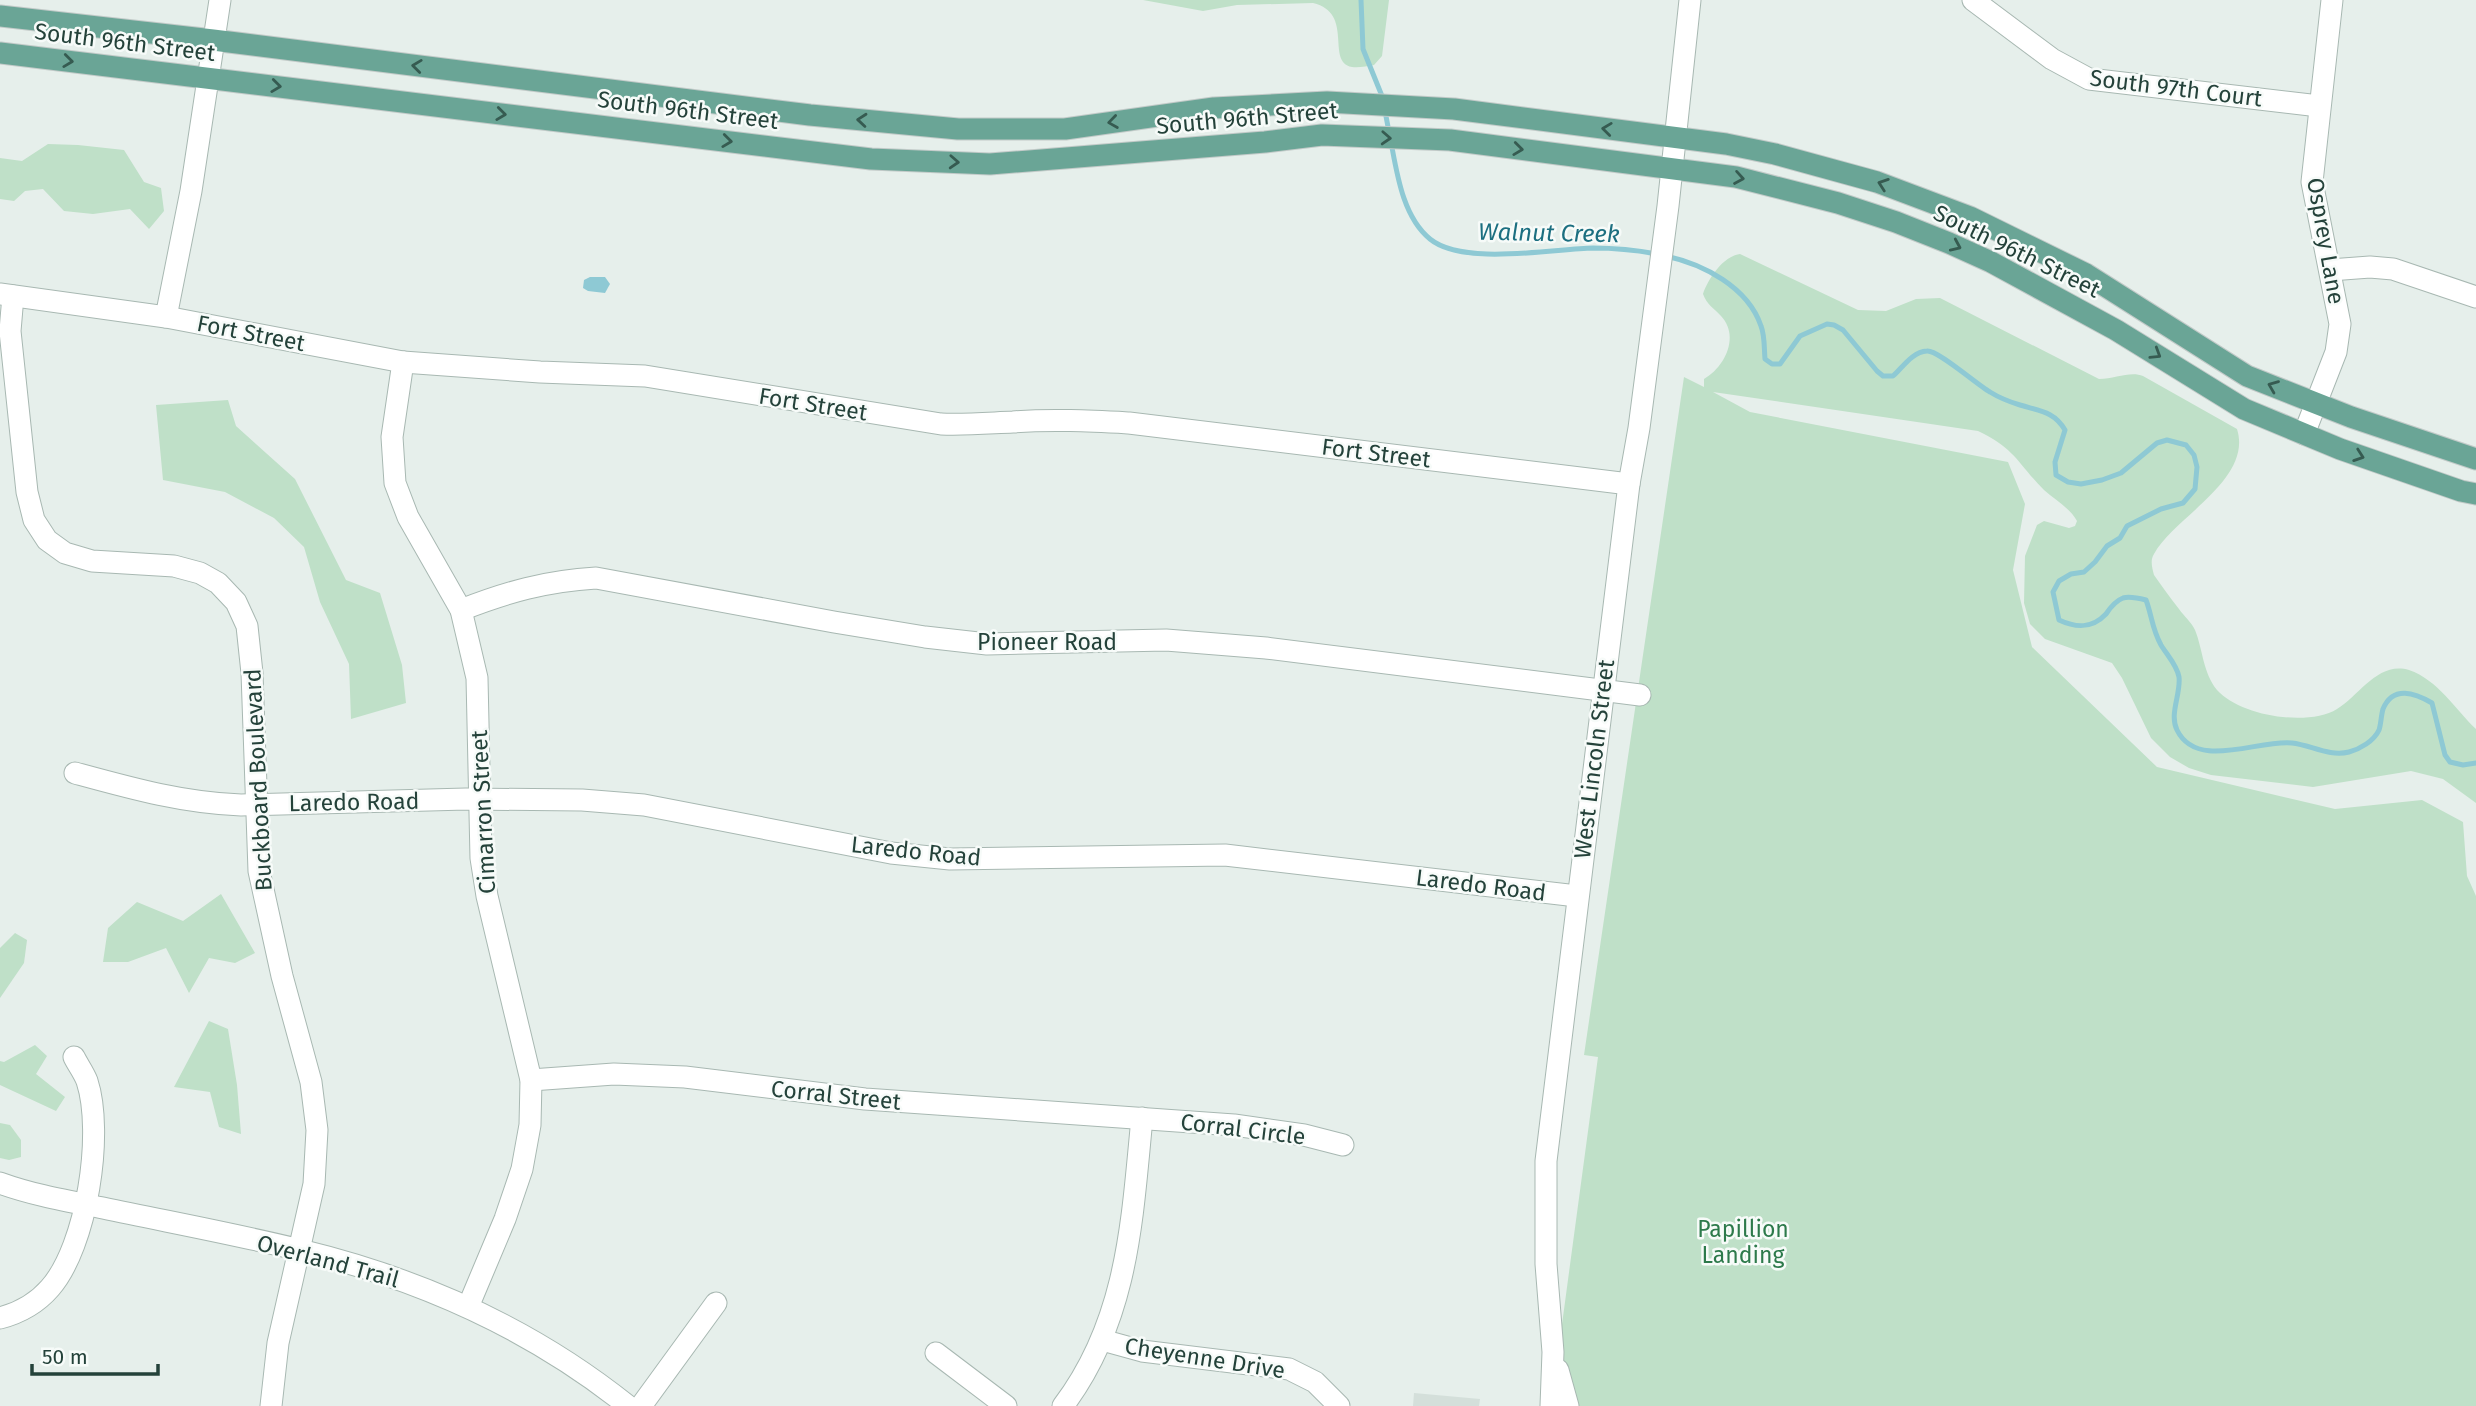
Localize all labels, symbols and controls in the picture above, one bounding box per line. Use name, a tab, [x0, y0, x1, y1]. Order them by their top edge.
street label: South 96th Street	[33, 17, 218, 67]
one-way arrow	[63, 53, 74, 68]
one-way arrow	[411, 59, 423, 74]
street label: South 97th Court	[2088, 64, 2264, 113]
one-way arrow	[270, 79, 282, 94]
street label: South 96th Street	[596, 85, 781, 135]
street label: South 96th Street	[1155, 96, 1339, 140]
one-way arrow	[496, 106, 507, 121]
one-way arrow	[856, 113, 867, 128]
one-way arrow	[1107, 115, 1119, 130]
one-way arrow	[1602, 121, 1613, 136]
one-way arrow	[1381, 130, 1392, 145]
one-way arrow	[721, 134, 733, 149]
one-way arrow	[1512, 142, 1523, 157]
one-way arrow	[948, 155, 959, 170]
one-way arrow	[1733, 170, 1745, 185]
street label: Osprey Lane	[2301, 175, 2351, 307]
one-way arrow	[1877, 178, 1890, 192]
street label: South 96th Street	[1929, 199, 2105, 304]
water label: Walnut Creek	[1478, 218, 1620, 248]
one-way arrow	[1949, 238, 1961, 252]
street label: Fort Street	[195, 309, 308, 357]
one-way arrow	[2148, 346, 2161, 359]
one-way arrow	[2268, 381, 2280, 395]
street label: Fort Street	[757, 382, 870, 427]
street label: Fort Street	[1320, 432, 1433, 474]
one-way arrow	[2352, 448, 2364, 462]
street label: Pioneer Road	[977, 628, 1117, 656]
street label: West Lincoln Street	[1568, 657, 1620, 860]
street label: Buckboard Boulevard	[238, 668, 278, 892]
street label: Cimarron Street	[465, 729, 501, 895]
street label: Laredo Road	[288, 787, 420, 817]
street label: Laredo Road	[850, 830, 982, 872]
street label: Laredo Road	[1414, 863, 1548, 907]
street label: Corral Street	[770, 1074, 903, 1116]
street label: Corral Circle	[1179, 1107, 1307, 1151]
park label: Papillion Landing	[1697, 1215, 1789, 1269]
street label: Overland Trail	[254, 1229, 402, 1293]
scale bar	[32, 1332, 158, 1376]
street label: Cheyenne Drive	[1123, 1332, 1287, 1384]
text: 50 m	[42, 1344, 88, 1370]

